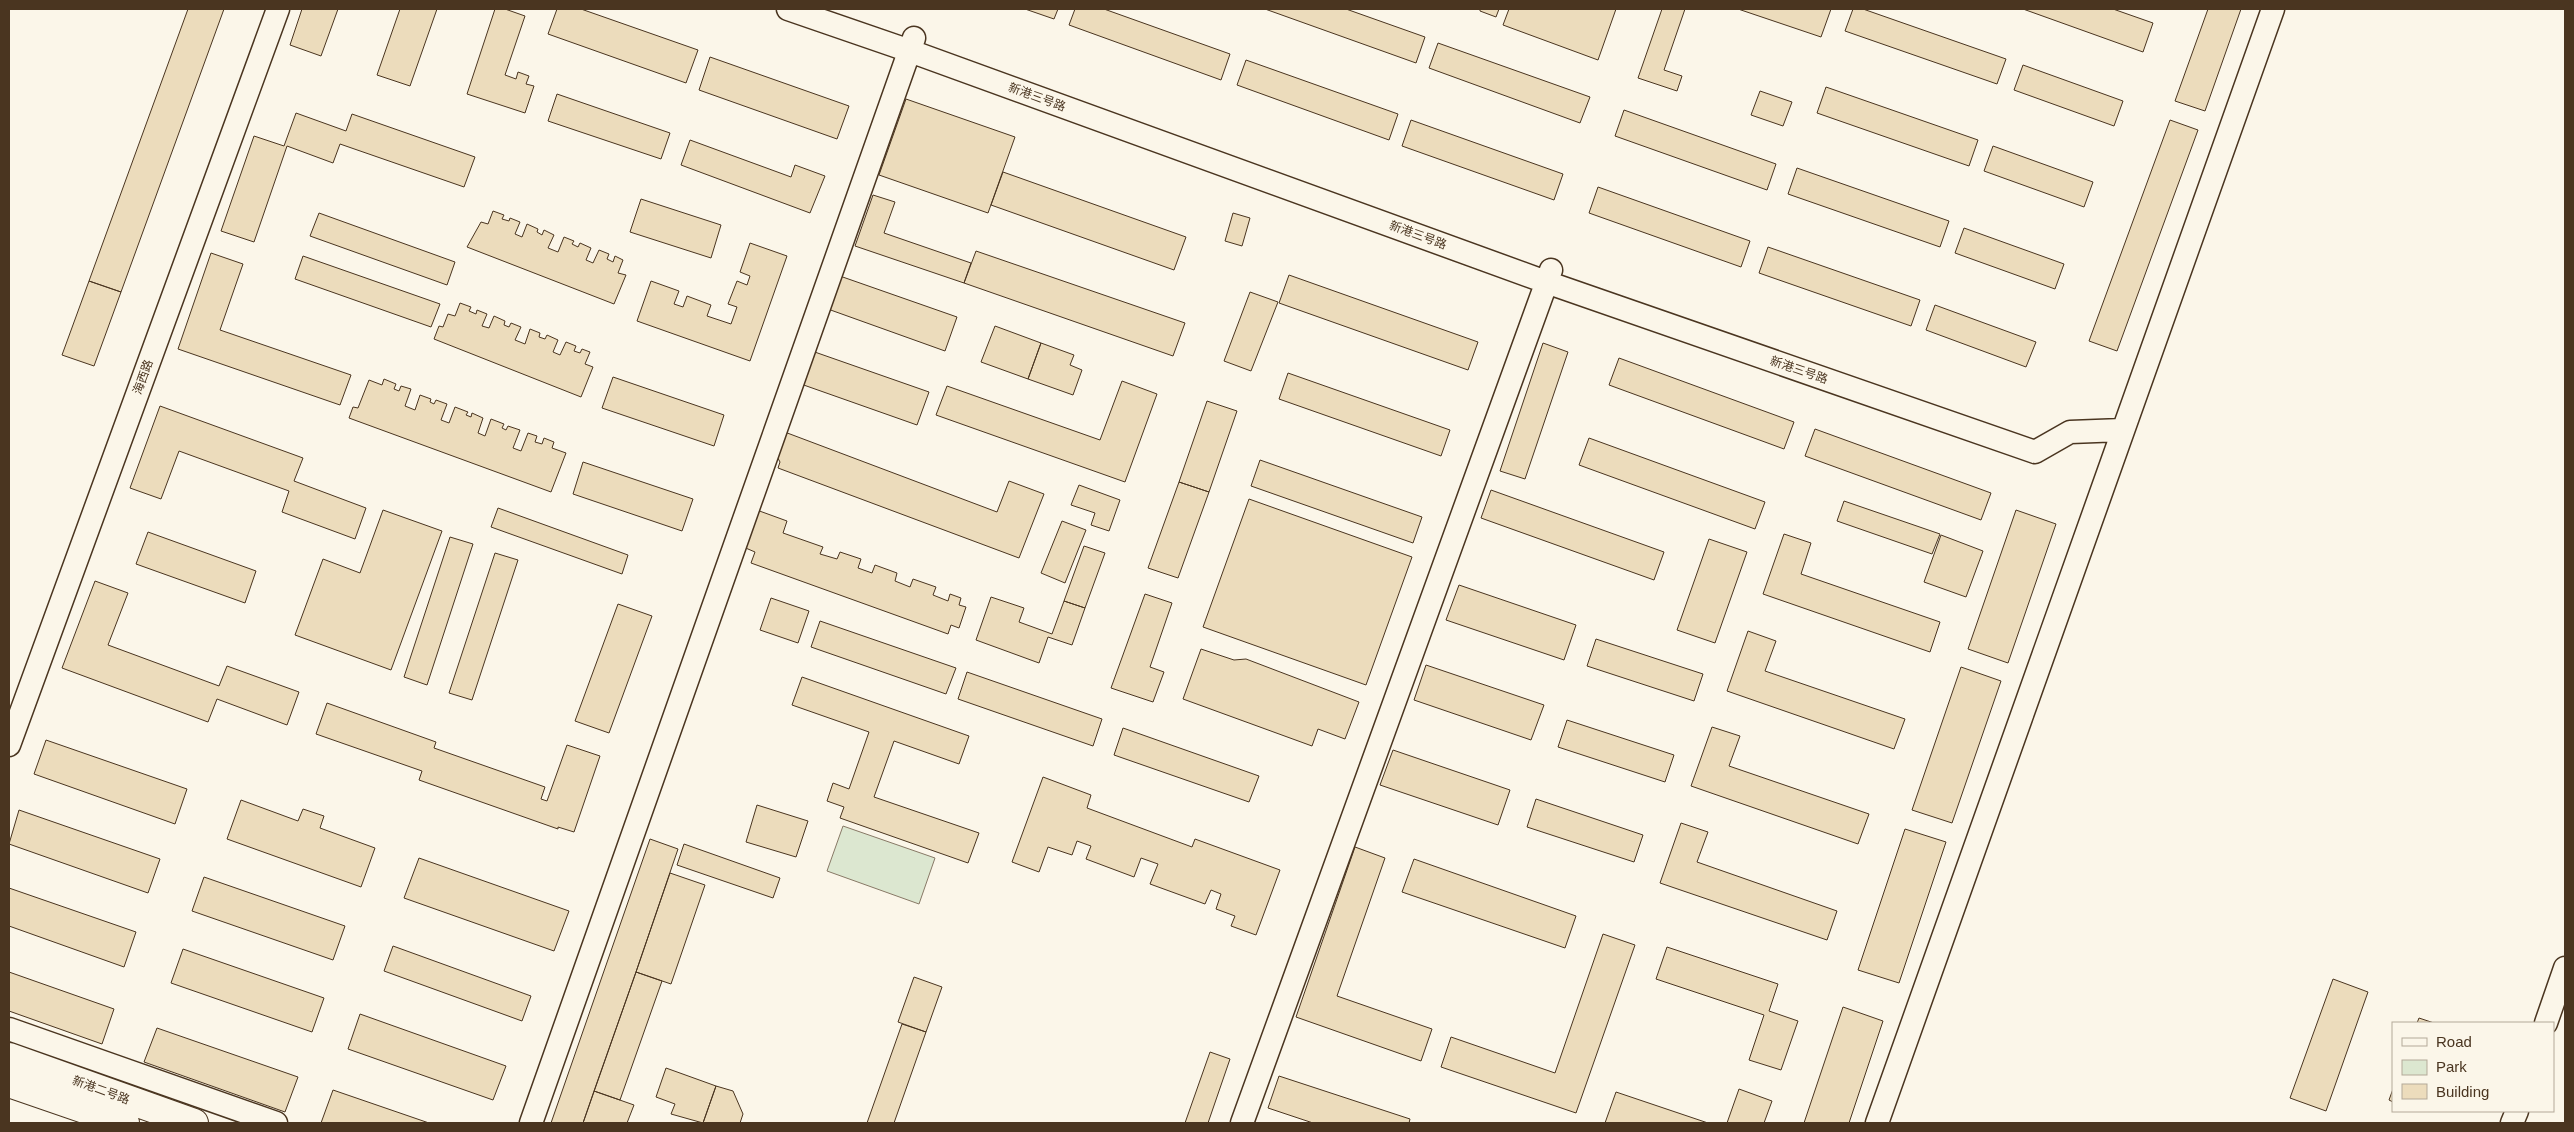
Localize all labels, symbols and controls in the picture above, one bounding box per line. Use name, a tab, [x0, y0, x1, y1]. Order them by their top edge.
street label: 新港三号路	[1006, 80, 1068, 114]
street label: 新港三号路	[1387, 218, 1449, 252]
street label: 新港三号路	[1768, 354, 1830, 386]
street label: 海西路	[130, 358, 156, 396]
legend	[2392, 1022, 2554, 1112]
text: Road	[2436, 1033, 2472, 1050]
text: Park	[2436, 1058, 2467, 1075]
street label: 新港二号路	[70, 1073, 132, 1107]
text: Building	[2436, 1083, 2489, 1100]

